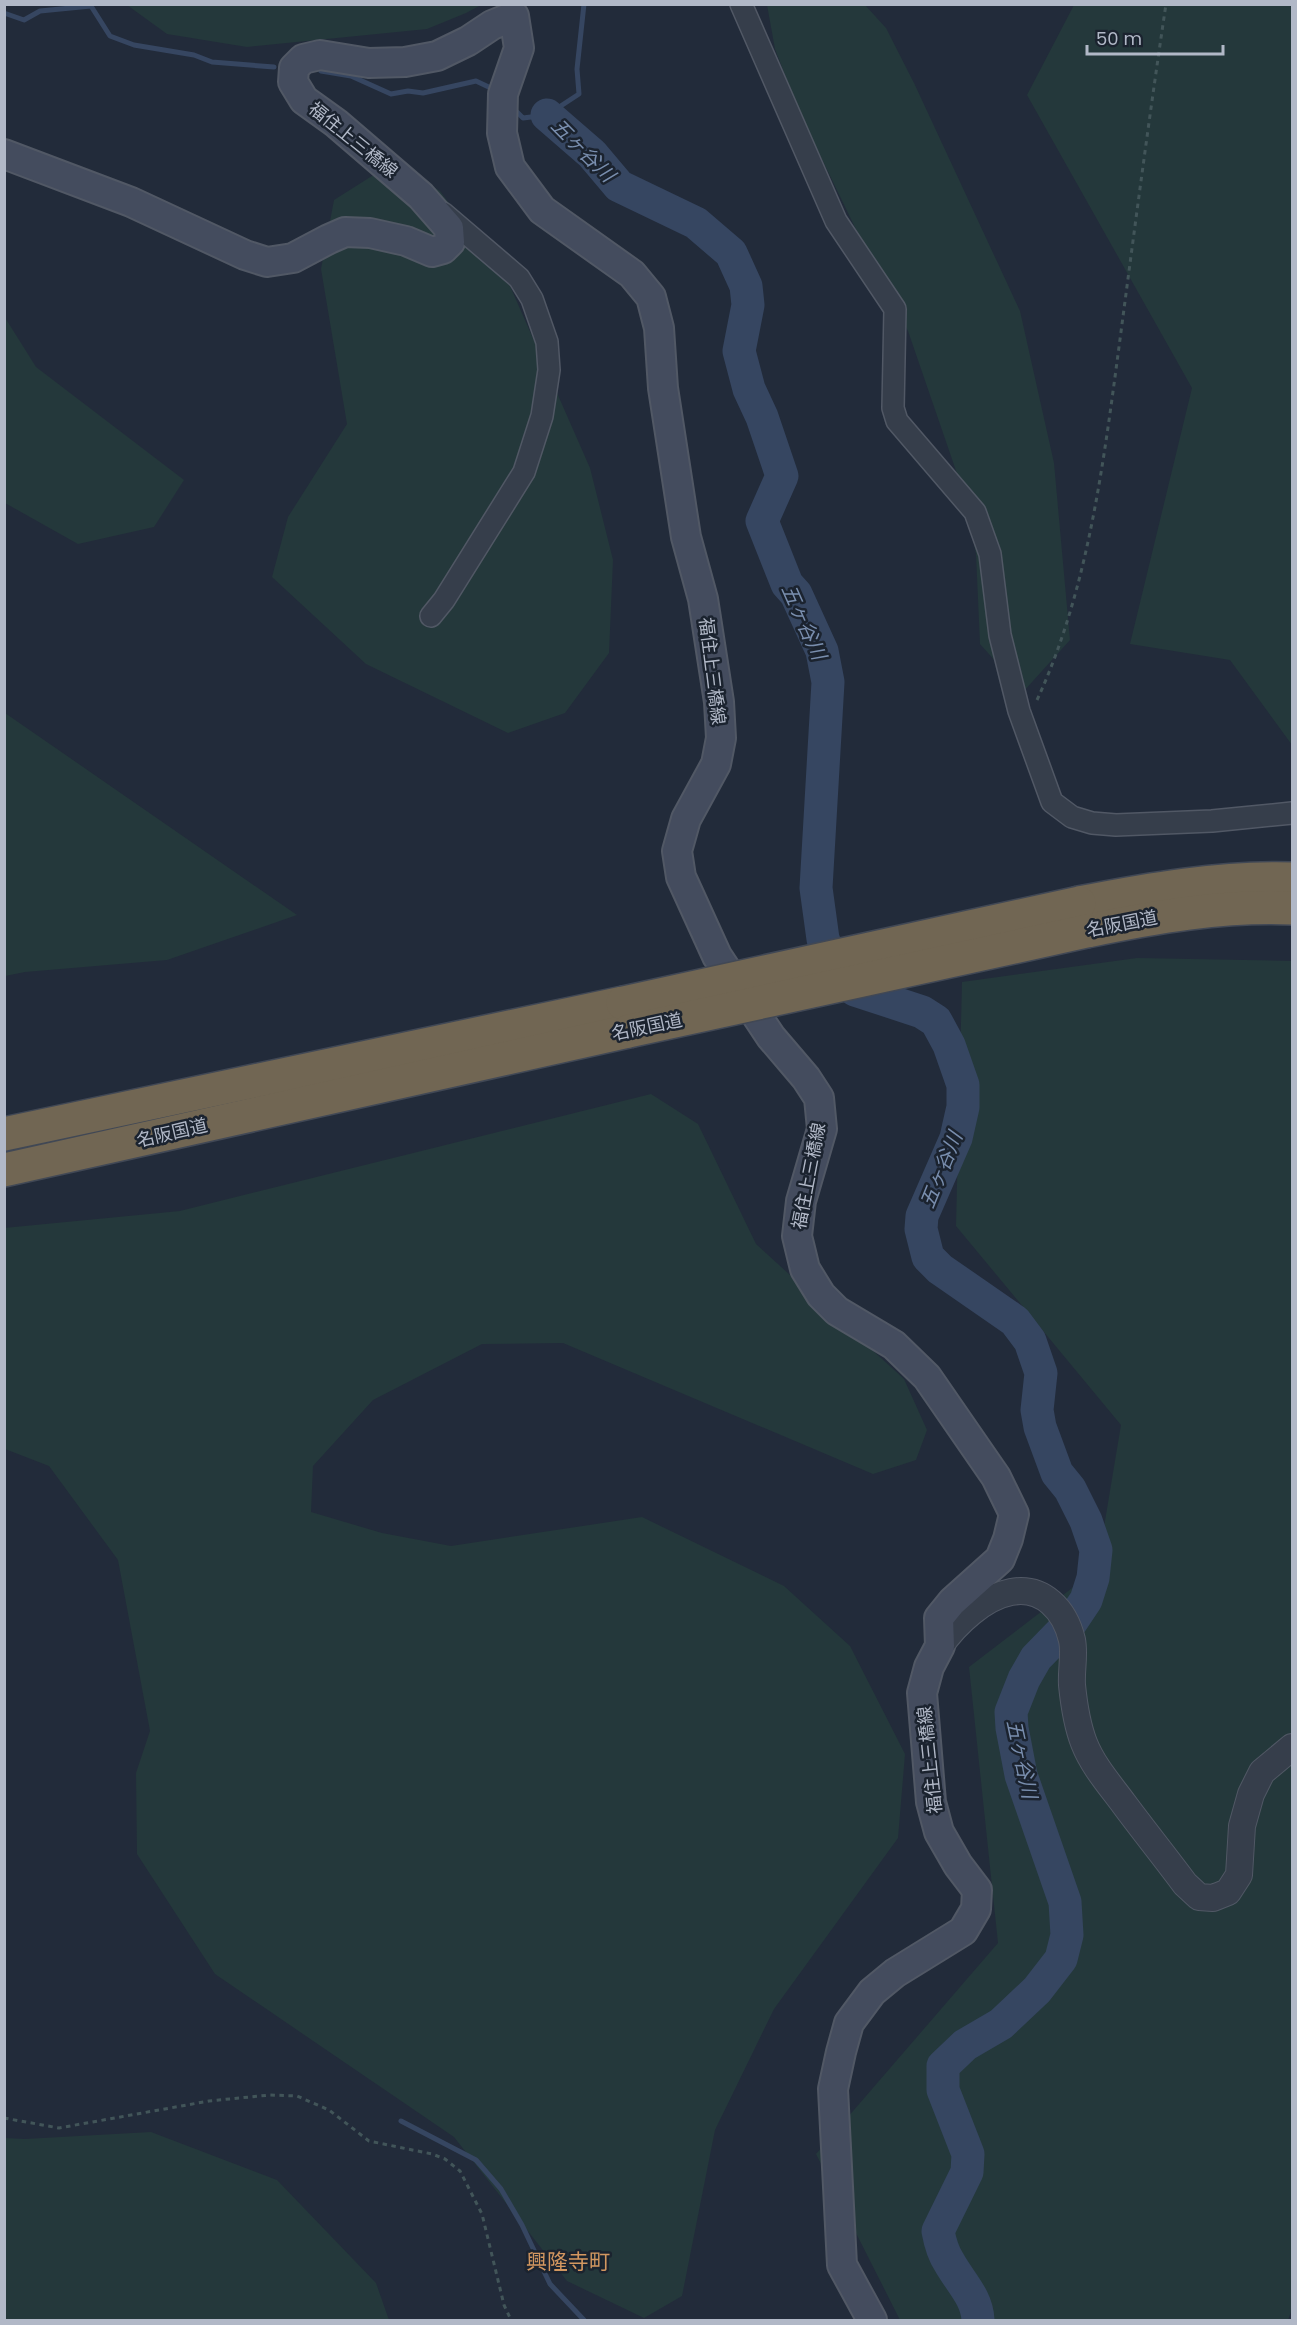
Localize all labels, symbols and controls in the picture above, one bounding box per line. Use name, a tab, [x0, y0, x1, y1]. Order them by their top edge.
scale bar	[1087, 18, 1224, 56]
text: 50 m	[1096, 26, 1142, 51]
street label: 福住上三橋線	[303, 96, 403, 183]
water label: 五ヶ谷川	[545, 112, 623, 190]
water label: 五ヶ谷川	[775, 580, 834, 666]
street label: 福住上三橋線	[694, 616, 731, 726]
street label: 名阪国道	[1084, 904, 1160, 943]
street label: 名阪国道	[609, 1007, 685, 1046]
street label: 名阪国道	[134, 1112, 210, 1153]
street label: 福住上三橋線	[786, 1121, 831, 1231]
water label: 五ヶ谷川	[913, 1126, 970, 1212]
street label: 福住上三橋線	[911, 1705, 948, 1815]
water label: 五ヶ谷川	[1000, 1717, 1044, 1803]
district label: 興隆寺町	[526, 2247, 610, 2276]

